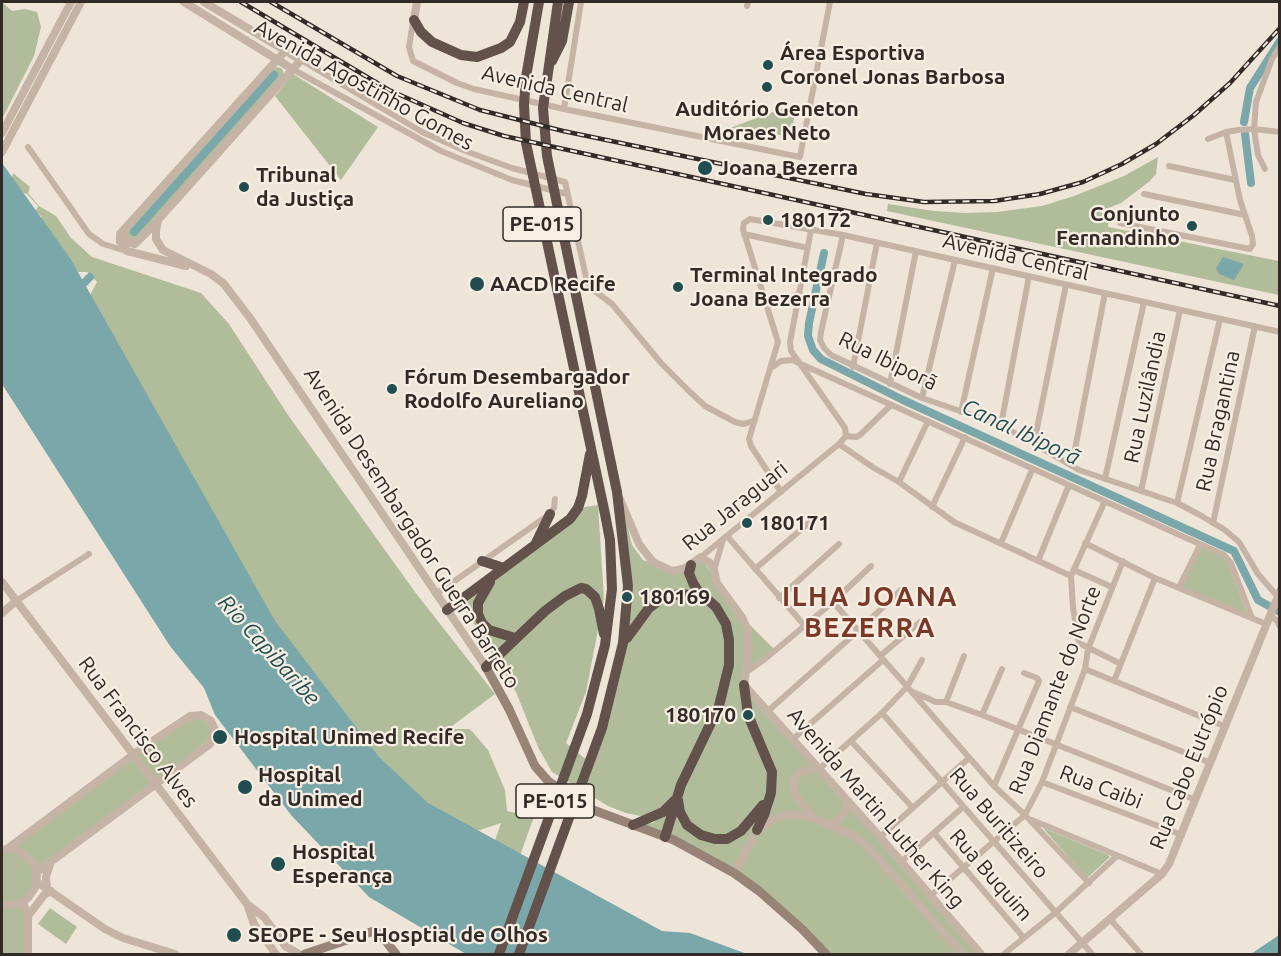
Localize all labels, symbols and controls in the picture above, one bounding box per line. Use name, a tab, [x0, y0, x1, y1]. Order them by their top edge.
street label: Avenida Agostinho Gomes	[250, 14, 478, 156]
place label: Área Esportiva Coronel Jonas Barbosa	[780, 40, 1005, 90]
marker: Área Esportiva Coronel Jonas Barbosa	[761, 58, 775, 72]
street label: Avenida Central	[480, 60, 630, 118]
marker: Auditório Geneton Moraes Neto	[760, 80, 774, 94]
place label: Auditório Geneton Moraes Neto	[675, 96, 859, 146]
place label: Joana Bezerra	[718, 155, 858, 181]
marker: Joana Bezerra	[696, 159, 714, 177]
place label: Tribunal da Justiça	[256, 162, 354, 212]
marker: Tribunal da Justiça	[237, 180, 251, 194]
place label: Conjunto Fernandinho	[1056, 201, 1180, 251]
road number: PE-015	[503, 207, 581, 241]
place label: 180172	[780, 207, 851, 233]
marker: 180172	[761, 213, 775, 227]
marker: Conjunto Fernandinho	[1185, 219, 1199, 233]
street label: Avenida Central	[941, 228, 1091, 286]
place label: Terminal Integrado Joana Bezerra	[690, 262, 878, 312]
place label: AACD Recife	[490, 271, 616, 297]
marker: AACD Recife	[468, 275, 486, 293]
marker: Terminal Integrado Joana Bezerra	[671, 280, 685, 294]
street label: Rua Ibiporã	[835, 326, 941, 396]
street label: Rua Luzilândia	[1119, 329, 1171, 465]
street label: Rua Bragantina	[1191, 348, 1245, 494]
street label: Avenida Desembargador Guerra Barreto	[299, 363, 525, 693]
place label: Fórum Desembargador Rodolfo Aureliano	[404, 364, 630, 414]
marker: Fórum Desembargador Rodolfo Aureliano	[385, 382, 399, 396]
water label: Canal Ibiporã	[958, 393, 1084, 471]
street label: Rua Jaraguari	[677, 456, 793, 556]
place label: 180171	[759, 510, 830, 536]
marker: 180171	[740, 516, 754, 530]
district label: ILHA JOANA BEZERRA	[782, 581, 958, 644]
street label: Rua Diamante do Norte	[1004, 582, 1106, 798]
place label: 180169	[639, 584, 710, 610]
water label: Rio Capibaribe	[213, 589, 325, 711]
marker: 180169	[620, 590, 634, 604]
street label: Rua Francisco Alves	[73, 651, 203, 813]
street label: Rua Cabo Eutrópio	[1144, 681, 1234, 853]
place label: 180170	[665, 702, 736, 728]
street label: Avenida Martin Luther King	[782, 703, 970, 913]
marker: 180170	[741, 708, 755, 722]
place label: Hospital Unimed Recife	[234, 724, 464, 750]
marker: Hospital Unimed Recife	[211, 728, 229, 746]
street label: Rua Caibi	[1056, 760, 1146, 814]
place label: Hospital da Unimed	[258, 762, 363, 812]
street label: Rua Buritizeiro	[944, 762, 1054, 884]
marker: Hospital da Unimed	[236, 778, 254, 796]
road number: PE-015	[516, 784, 594, 818]
street label: Rua Buquim	[944, 824, 1038, 926]
place label: Hospital Esperança	[292, 839, 393, 889]
marker: Hospital Esperança	[269, 855, 287, 873]
place label: SEOPE - Seu Hosptial de Olhos	[248, 922, 548, 948]
marker: SEOPE - Seu Hosptial de Olhos	[225, 926, 243, 944]

